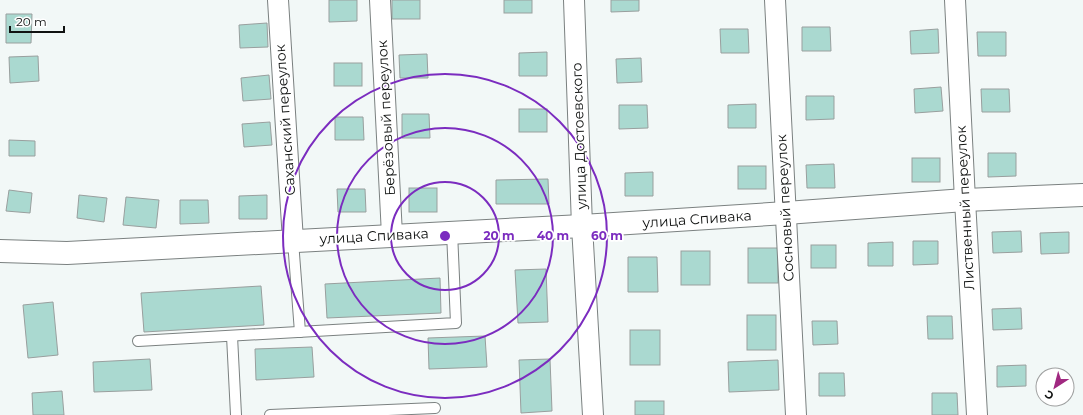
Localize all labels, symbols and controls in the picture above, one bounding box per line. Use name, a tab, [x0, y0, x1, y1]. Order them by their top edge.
scale bar	[10, 8, 64, 34]
text: 20 m	[16, 14, 47, 29]
street label: Берёзовый переулок	[373, 40, 399, 196]
street label: Саханский переулок	[271, 44, 299, 196]
street label: улица Достоевского	[567, 62, 591, 211]
street label: Лиственный переулок	[952, 125, 978, 291]
street label: Сосновый переулок	[772, 134, 798, 282]
street label: улица Спивака	[641, 206, 752, 232]
street label: улица Спивака	[318, 224, 429, 248]
text: 20 m	[483, 228, 515, 243]
text: 40 m	[537, 228, 569, 243]
text: 60 m	[591, 228, 623, 243]
centre of rings	[438, 229, 452, 243]
north arrow	[1035, 367, 1075, 407]
text: С	[1042, 387, 1056, 403]

